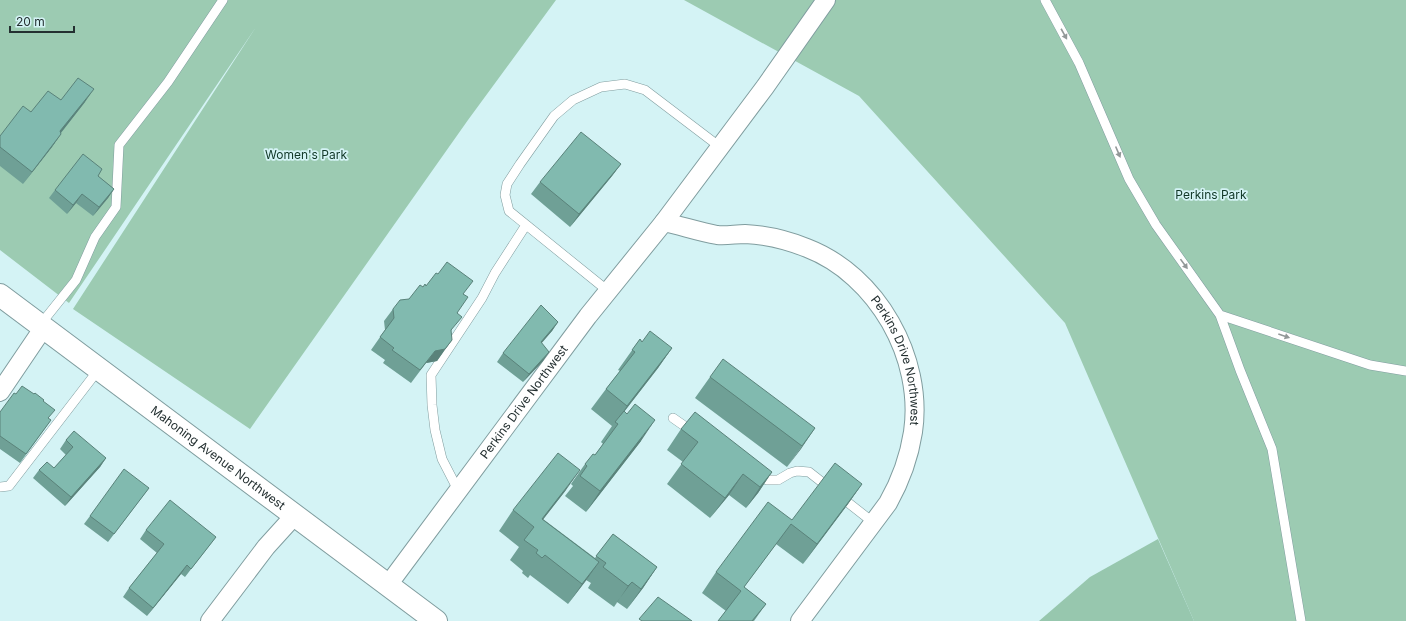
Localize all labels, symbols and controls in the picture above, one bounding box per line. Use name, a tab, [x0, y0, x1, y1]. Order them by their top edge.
scale bar	[10, 8, 74, 34]
text: 20 m	[16, 14, 45, 29]
one-way arrow	[1060, 28, 1067, 40]
park label: Women's Park	[265, 147, 347, 162]
one-way arrow	[1115, 147, 1121, 159]
park label: Perkins Park	[1175, 187, 1247, 202]
one-way arrow	[1180, 258, 1188, 269]
street label: Perkins Drive Northwest	[868, 292, 923, 426]
one-way arrow	[1279, 333, 1291, 339]
street label: Perkins Drive Northwest	[477, 342, 571, 461]
street label: Mahoning Avenue Northwest	[148, 402, 288, 513]

